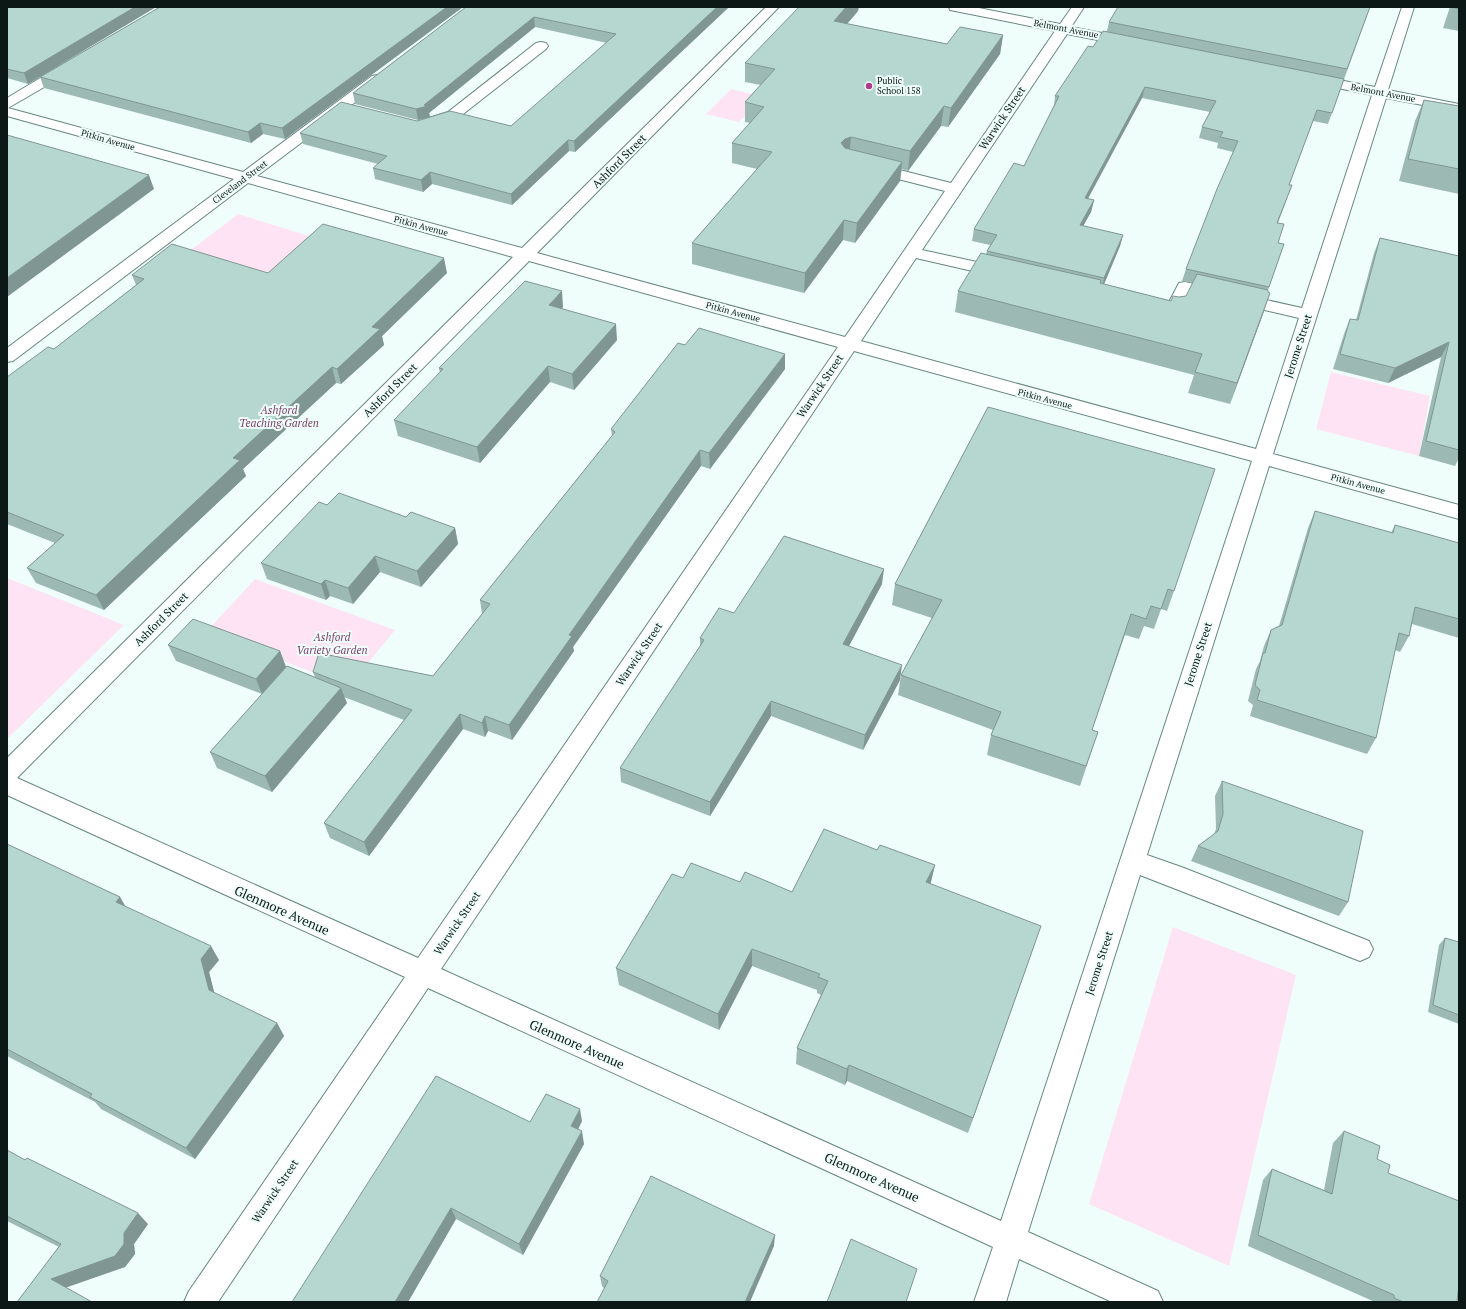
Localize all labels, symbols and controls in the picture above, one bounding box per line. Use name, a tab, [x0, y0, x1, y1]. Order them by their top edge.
street label: Belmont Avenue	[1033, 17, 1100, 41]
place label: Public School 158	[877, 75, 921, 97]
marker: Public School 158	[864, 81, 874, 91]
street label: Belmont Avenue	[1350, 81, 1417, 105]
street label: Warwick Street	[976, 84, 1028, 152]
street label: Pitkin Avenue	[80, 127, 137, 154]
street label: Ashford Street	[589, 131, 649, 191]
street label: Cleveland Street	[210, 157, 270, 207]
street label: Pitkin Avenue	[393, 213, 450, 239]
street label: Pitkin Avenue	[705, 299, 762, 325]
street label: Jerome Street	[1281, 312, 1315, 380]
street label: Warwick Street	[794, 352, 846, 420]
street label: Ashford Street	[360, 360, 420, 420]
street label: Pitkin Avenue	[1017, 386, 1074, 412]
park label: Ashford Teaching Garden	[239, 403, 319, 430]
street label: Pitkin Avenue	[1330, 471, 1387, 497]
street label: Ashford Street	[131, 589, 191, 649]
street label: Warwick Street	[613, 620, 665, 688]
street label: Jerome Street	[1181, 620, 1215, 688]
park label: Ashford Variety Garden	[297, 630, 367, 657]
street label: Glenmore Avenue	[232, 881, 332, 939]
street label: Warwick Street	[431, 889, 483, 957]
street label: Jerome Street	[1082, 929, 1116, 997]
street label: Glenmore Avenue	[527, 1015, 627, 1073]
street label: Glenmore Avenue	[822, 1148, 922, 1206]
street label: Warwick Street	[249, 1157, 301, 1225]

